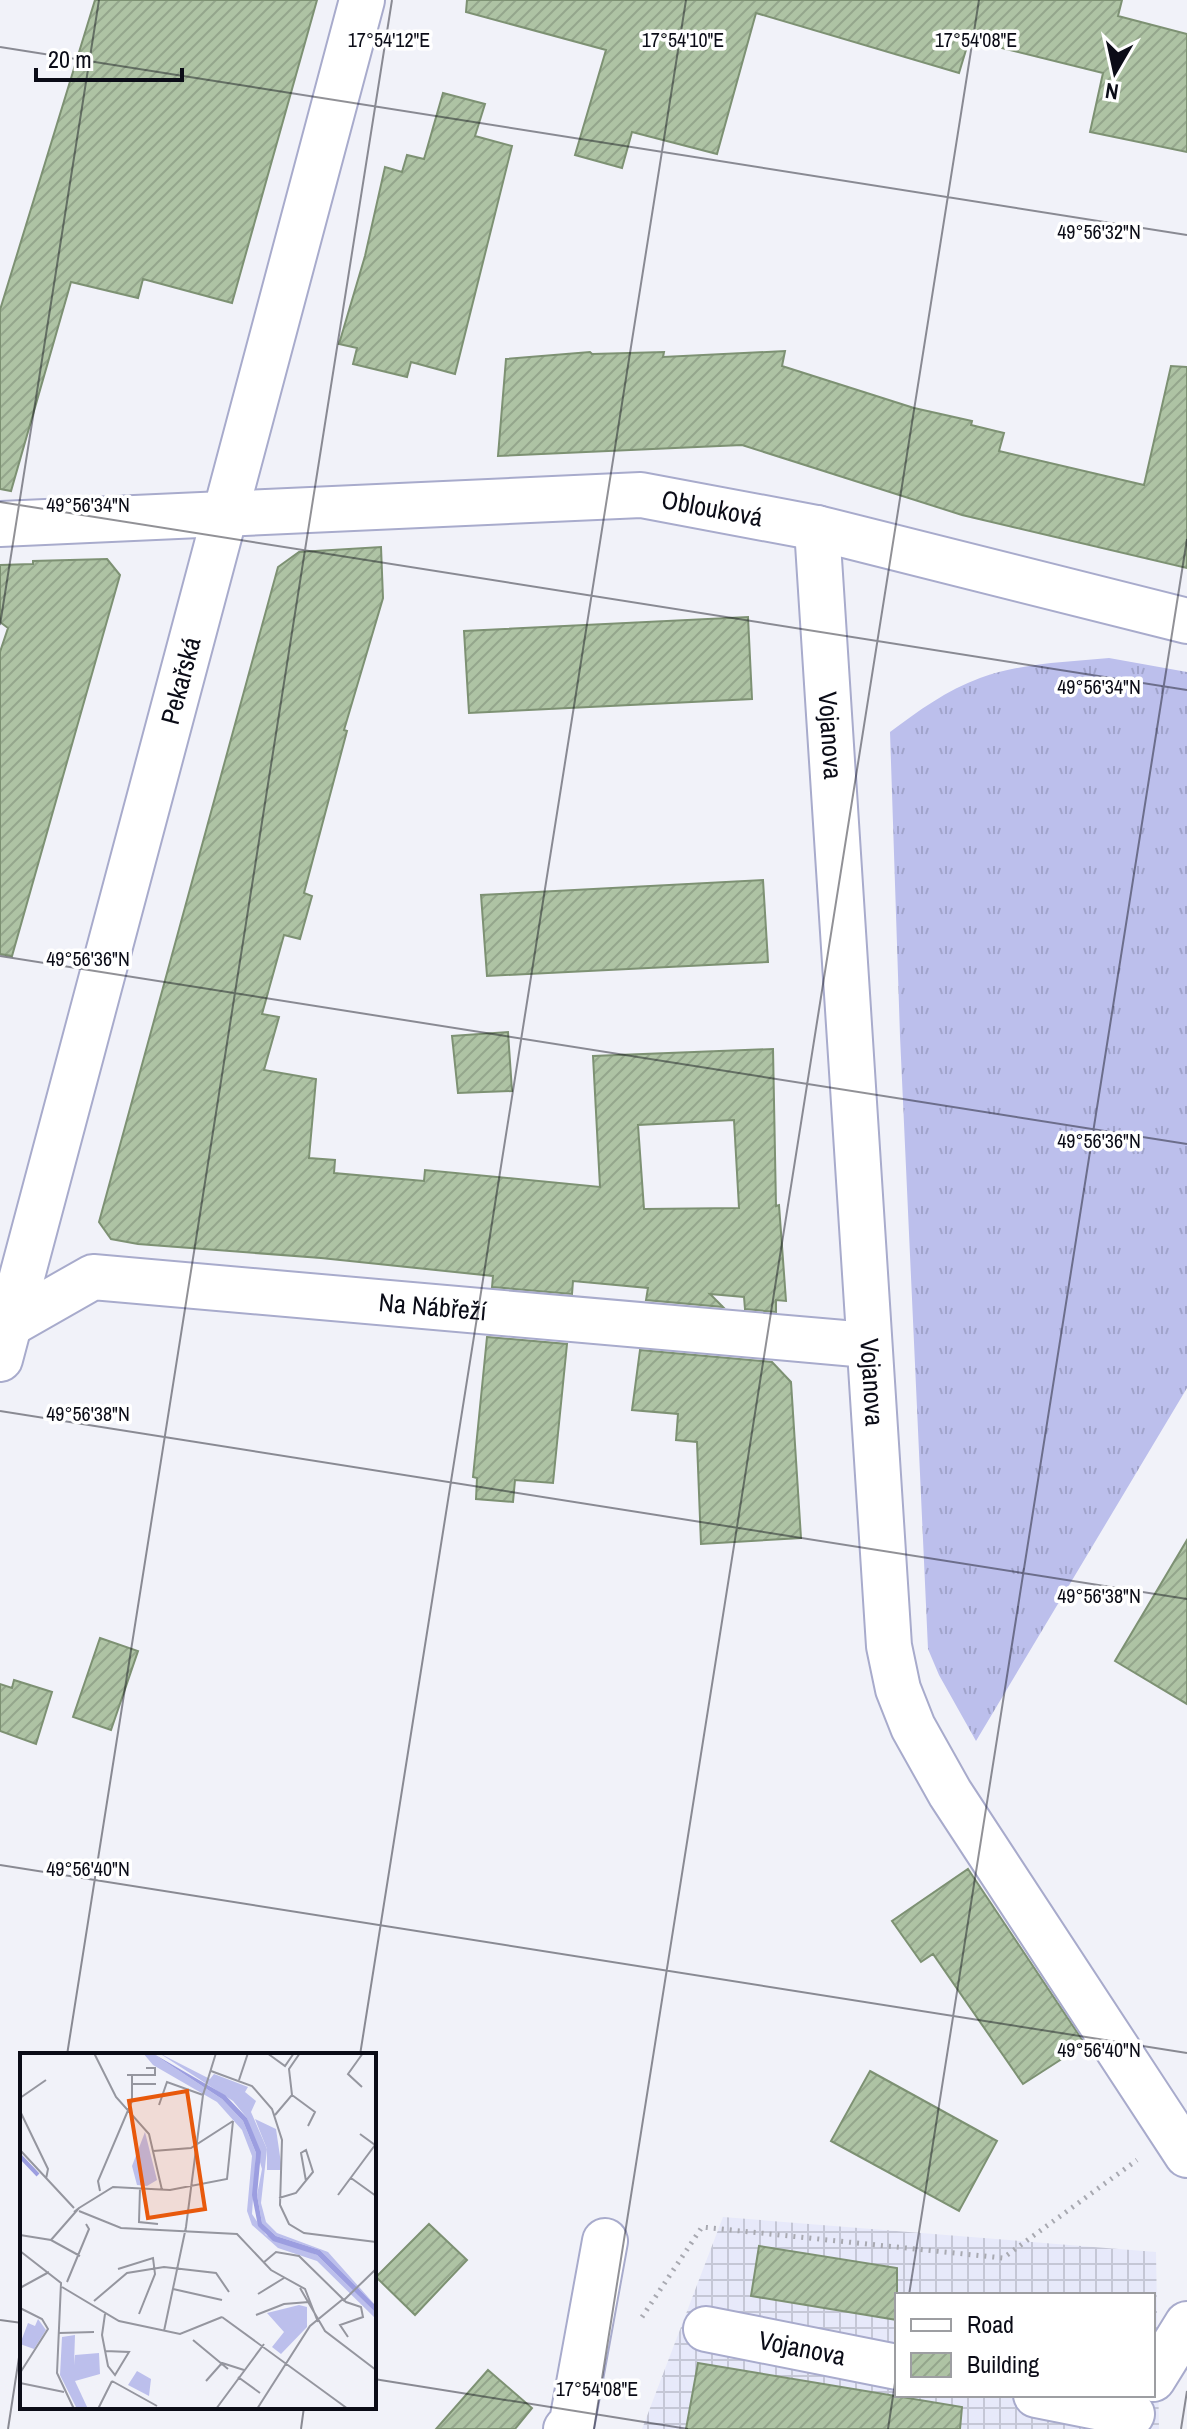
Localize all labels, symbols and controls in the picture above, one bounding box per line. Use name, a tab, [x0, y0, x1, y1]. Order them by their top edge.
text: 17°54'12"E	[348, 26, 430, 53]
text: 17°54'10"E	[642, 26, 724, 53]
text: 17°54'08"E	[935, 26, 1017, 53]
scale bar	[36, 32, 182, 82]
north arrow	[1075, 32, 1155, 112]
text: 20 m	[48, 43, 92, 75]
text: N	[1103, 76, 1121, 108]
text: 49°56'32"N	[1057, 218, 1141, 245]
street label: Oblouková	[659, 481, 766, 534]
text: 49°56'34"N	[46, 491, 130, 518]
street label: Pekařská	[152, 633, 209, 728]
text: 49°56'34"N	[1057, 673, 1141, 700]
street label: Vojanova	[811, 691, 851, 781]
text: 49°56'36"N	[46, 945, 130, 972]
text: 49°56'36"N	[1057, 1127, 1141, 1154]
street label: Na Nábřeží	[377, 1284, 489, 1329]
street label: Vojanova	[852, 1337, 893, 1427]
text: 49°56'38"N	[46, 1400, 130, 1427]
text: 49°56'38"N	[1057, 1582, 1141, 1609]
text: 49°56'40"N	[46, 1855, 130, 1882]
text: 49°56'40"N	[1057, 2036, 1141, 2063]
inset map	[20, 2053, 376, 2409]
legend	[895, 2293, 1155, 2397]
text: Road	[967, 2308, 1014, 2340]
street label: Vojanova	[756, 2322, 849, 2373]
text: Building	[967, 2348, 1039, 2380]
text: 17°54'08"E	[556, 2375, 638, 2402]

